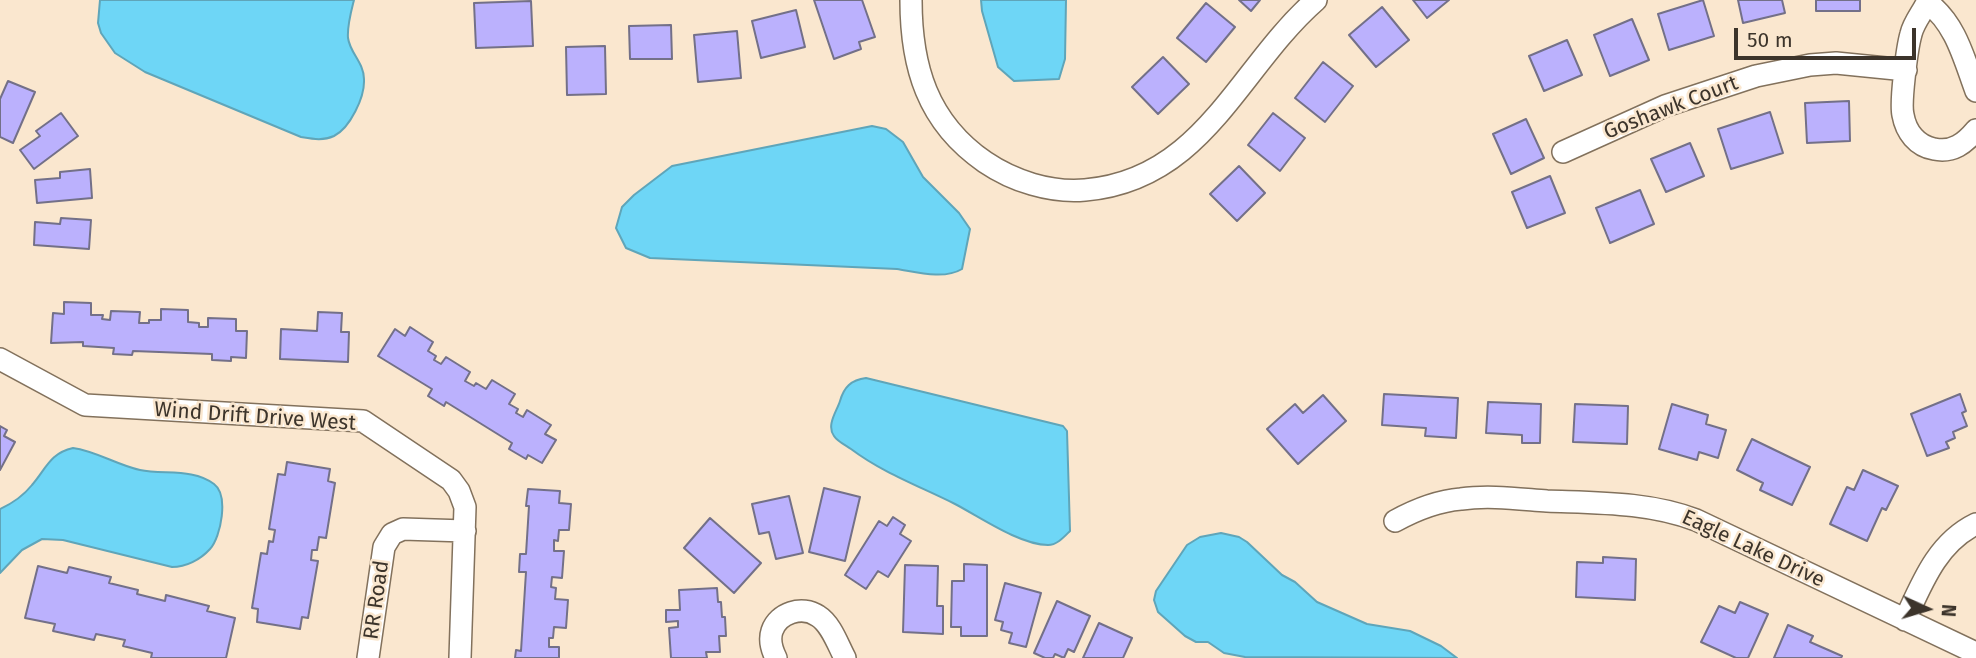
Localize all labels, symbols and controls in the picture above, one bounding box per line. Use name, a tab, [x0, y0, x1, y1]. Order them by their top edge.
scale bar	[1738, 14, 1920, 58]
text: 50 m	[1747, 27, 1793, 53]
street label: Goshawk Court	[1600, 71, 1742, 145]
street label: Wind Drift Drive West	[153, 397, 357, 437]
street label: Eagle Lake Drive	[1678, 505, 1828, 593]
street label: RR Road	[359, 559, 395, 641]
north arrow	[1892, 574, 1962, 644]
text: N	[1937, 603, 1960, 618]

